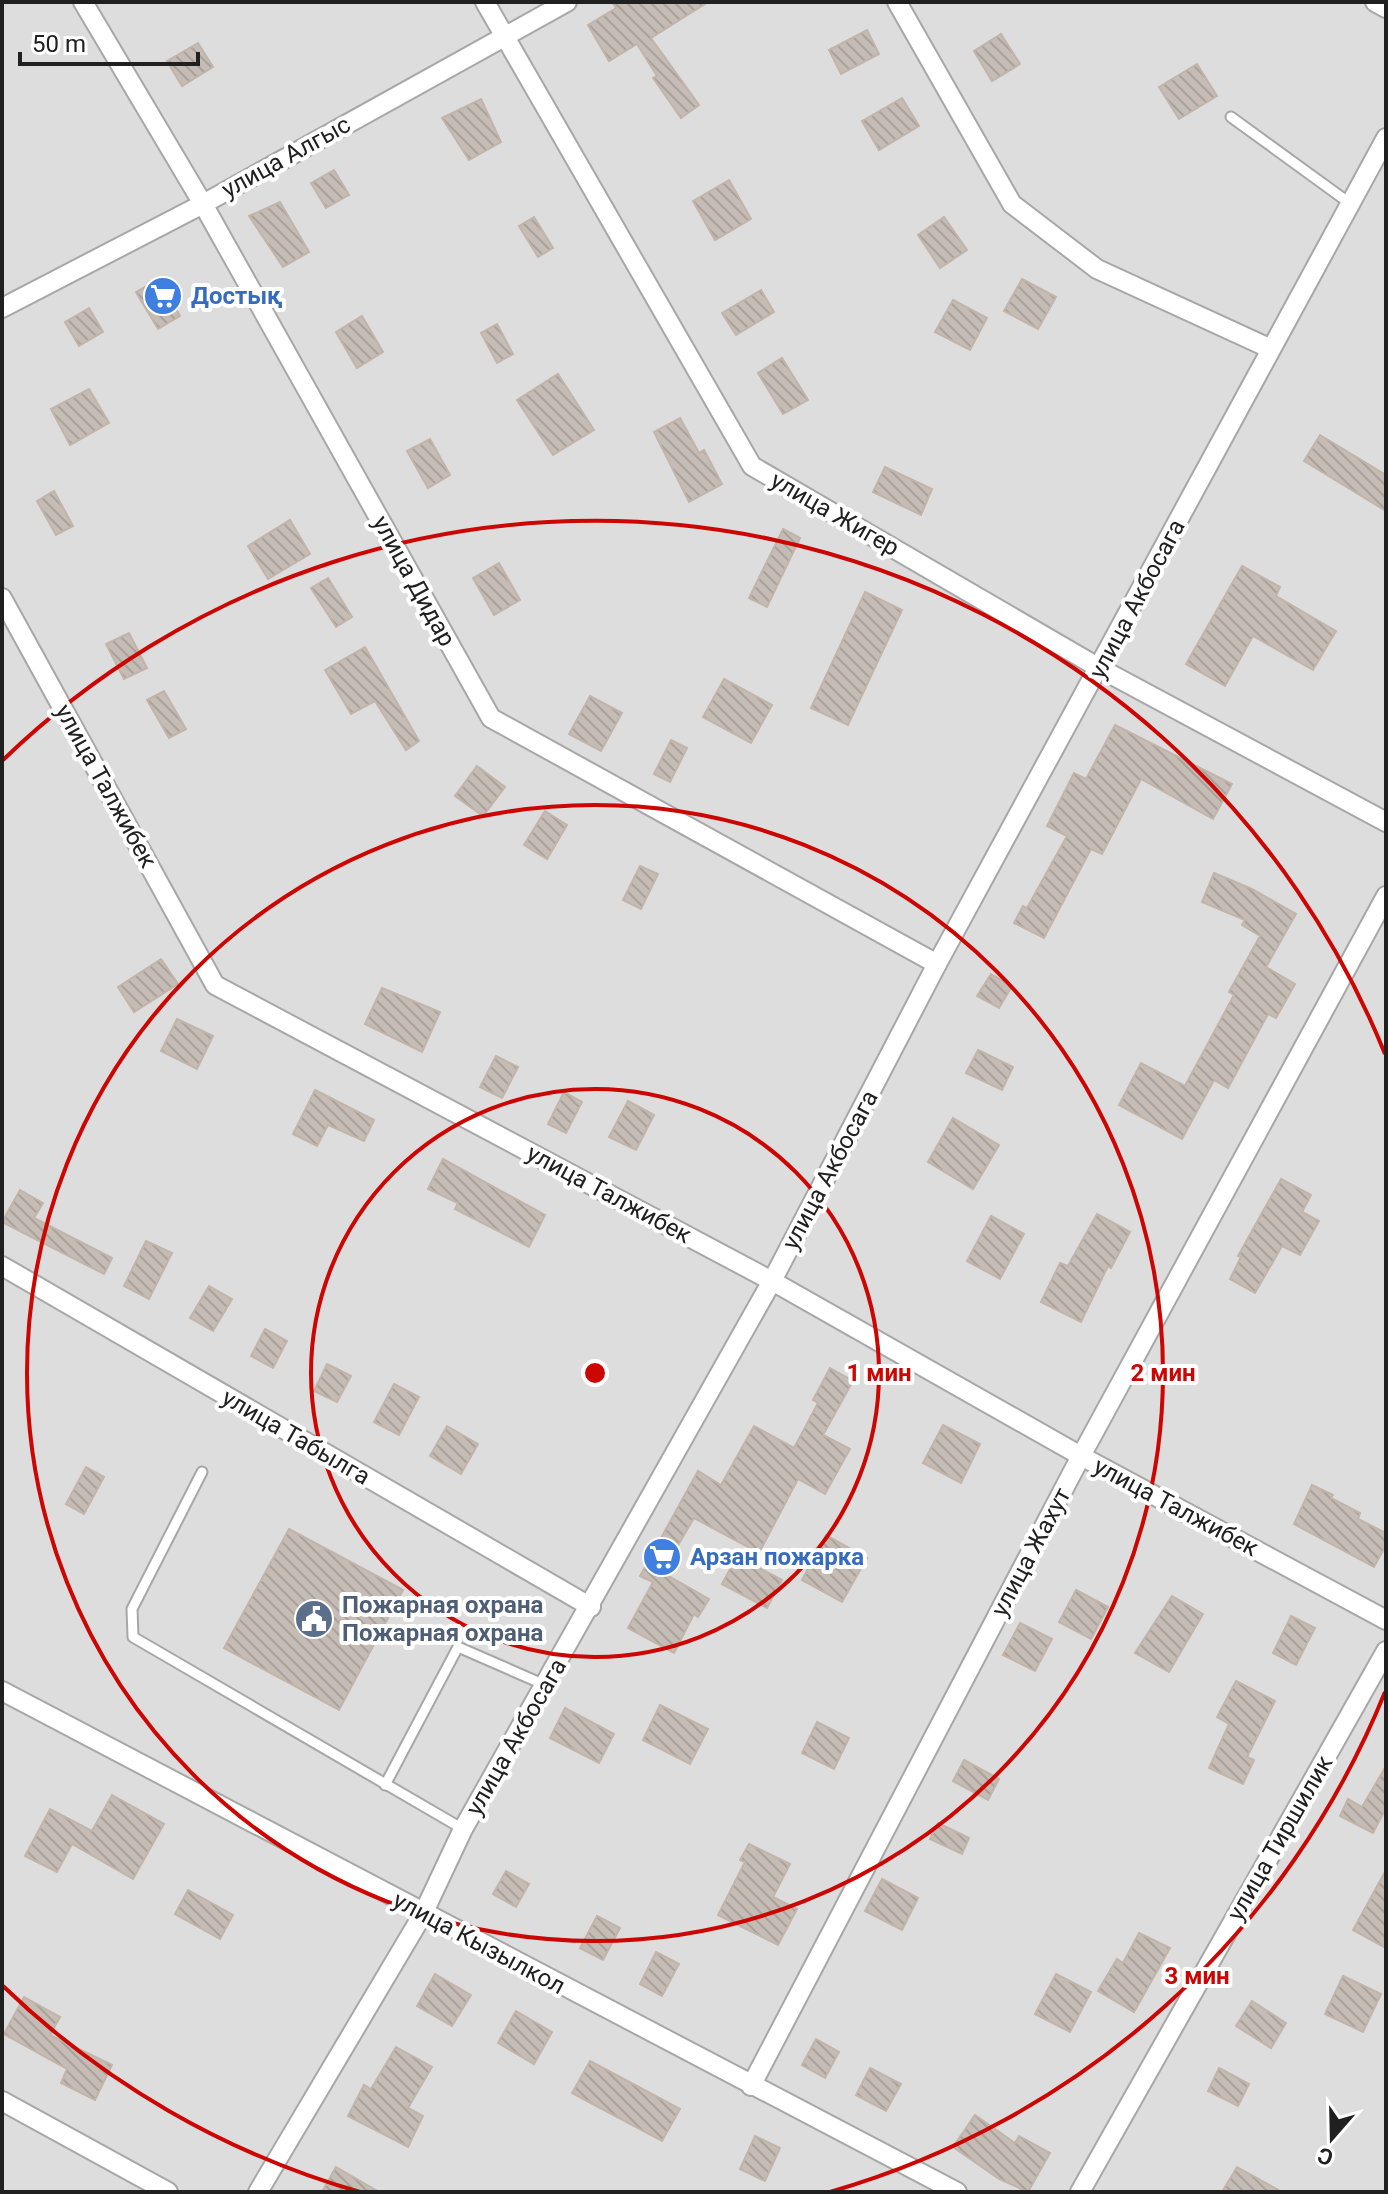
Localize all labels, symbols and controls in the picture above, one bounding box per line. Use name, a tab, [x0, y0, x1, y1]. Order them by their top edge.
scale bar	[20, 16, 198, 66]
text: 50 m	[32, 30, 86, 58]
street label: улица Алгыс	[217, 110, 355, 204]
supermarket icon: Достық	[142, 275, 184, 317]
place label: Достық	[191, 282, 283, 310]
street label: улица Жигер	[766, 466, 904, 562]
street label: улица Дидар	[367, 511, 461, 651]
street label: улица Акбосага	[1083, 515, 1191, 683]
street label: улица Талжибек	[50, 699, 162, 873]
street label: улица Акбосага	[776, 1086, 884, 1254]
street label: улица Талжибек	[522, 1139, 696, 1249]
centre of rings	[581, 1359, 609, 1387]
text: 1 мин	[846, 1359, 912, 1387]
text: 2 мин	[1130, 1359, 1196, 1387]
street label: улица Табылга	[217, 1383, 375, 1491]
street label: улица Талжибек	[1089, 1452, 1263, 1562]
street label: улица Жахут	[985, 1483, 1077, 1621]
supermarket icon: Арзан пожарка	[641, 1536, 683, 1578]
place label: Арзан пожарка	[690, 1543, 864, 1571]
place label: Пожарная охрана Пожарная охрана	[342, 1591, 543, 1647]
public building icon: Пожарная охрана Пожарная охрана	[293, 1598, 335, 1640]
street label: улица Акбосага	[460, 1654, 572, 1820]
street label: улица Тиршилик	[1221, 1751, 1339, 1925]
street label: улица Кызылкол	[388, 1886, 570, 2000]
text: 3 мин	[1164, 1962, 1230, 1990]
north arrow	[1292, 2098, 1372, 2178]
text: С	[1314, 2142, 1336, 2171]

